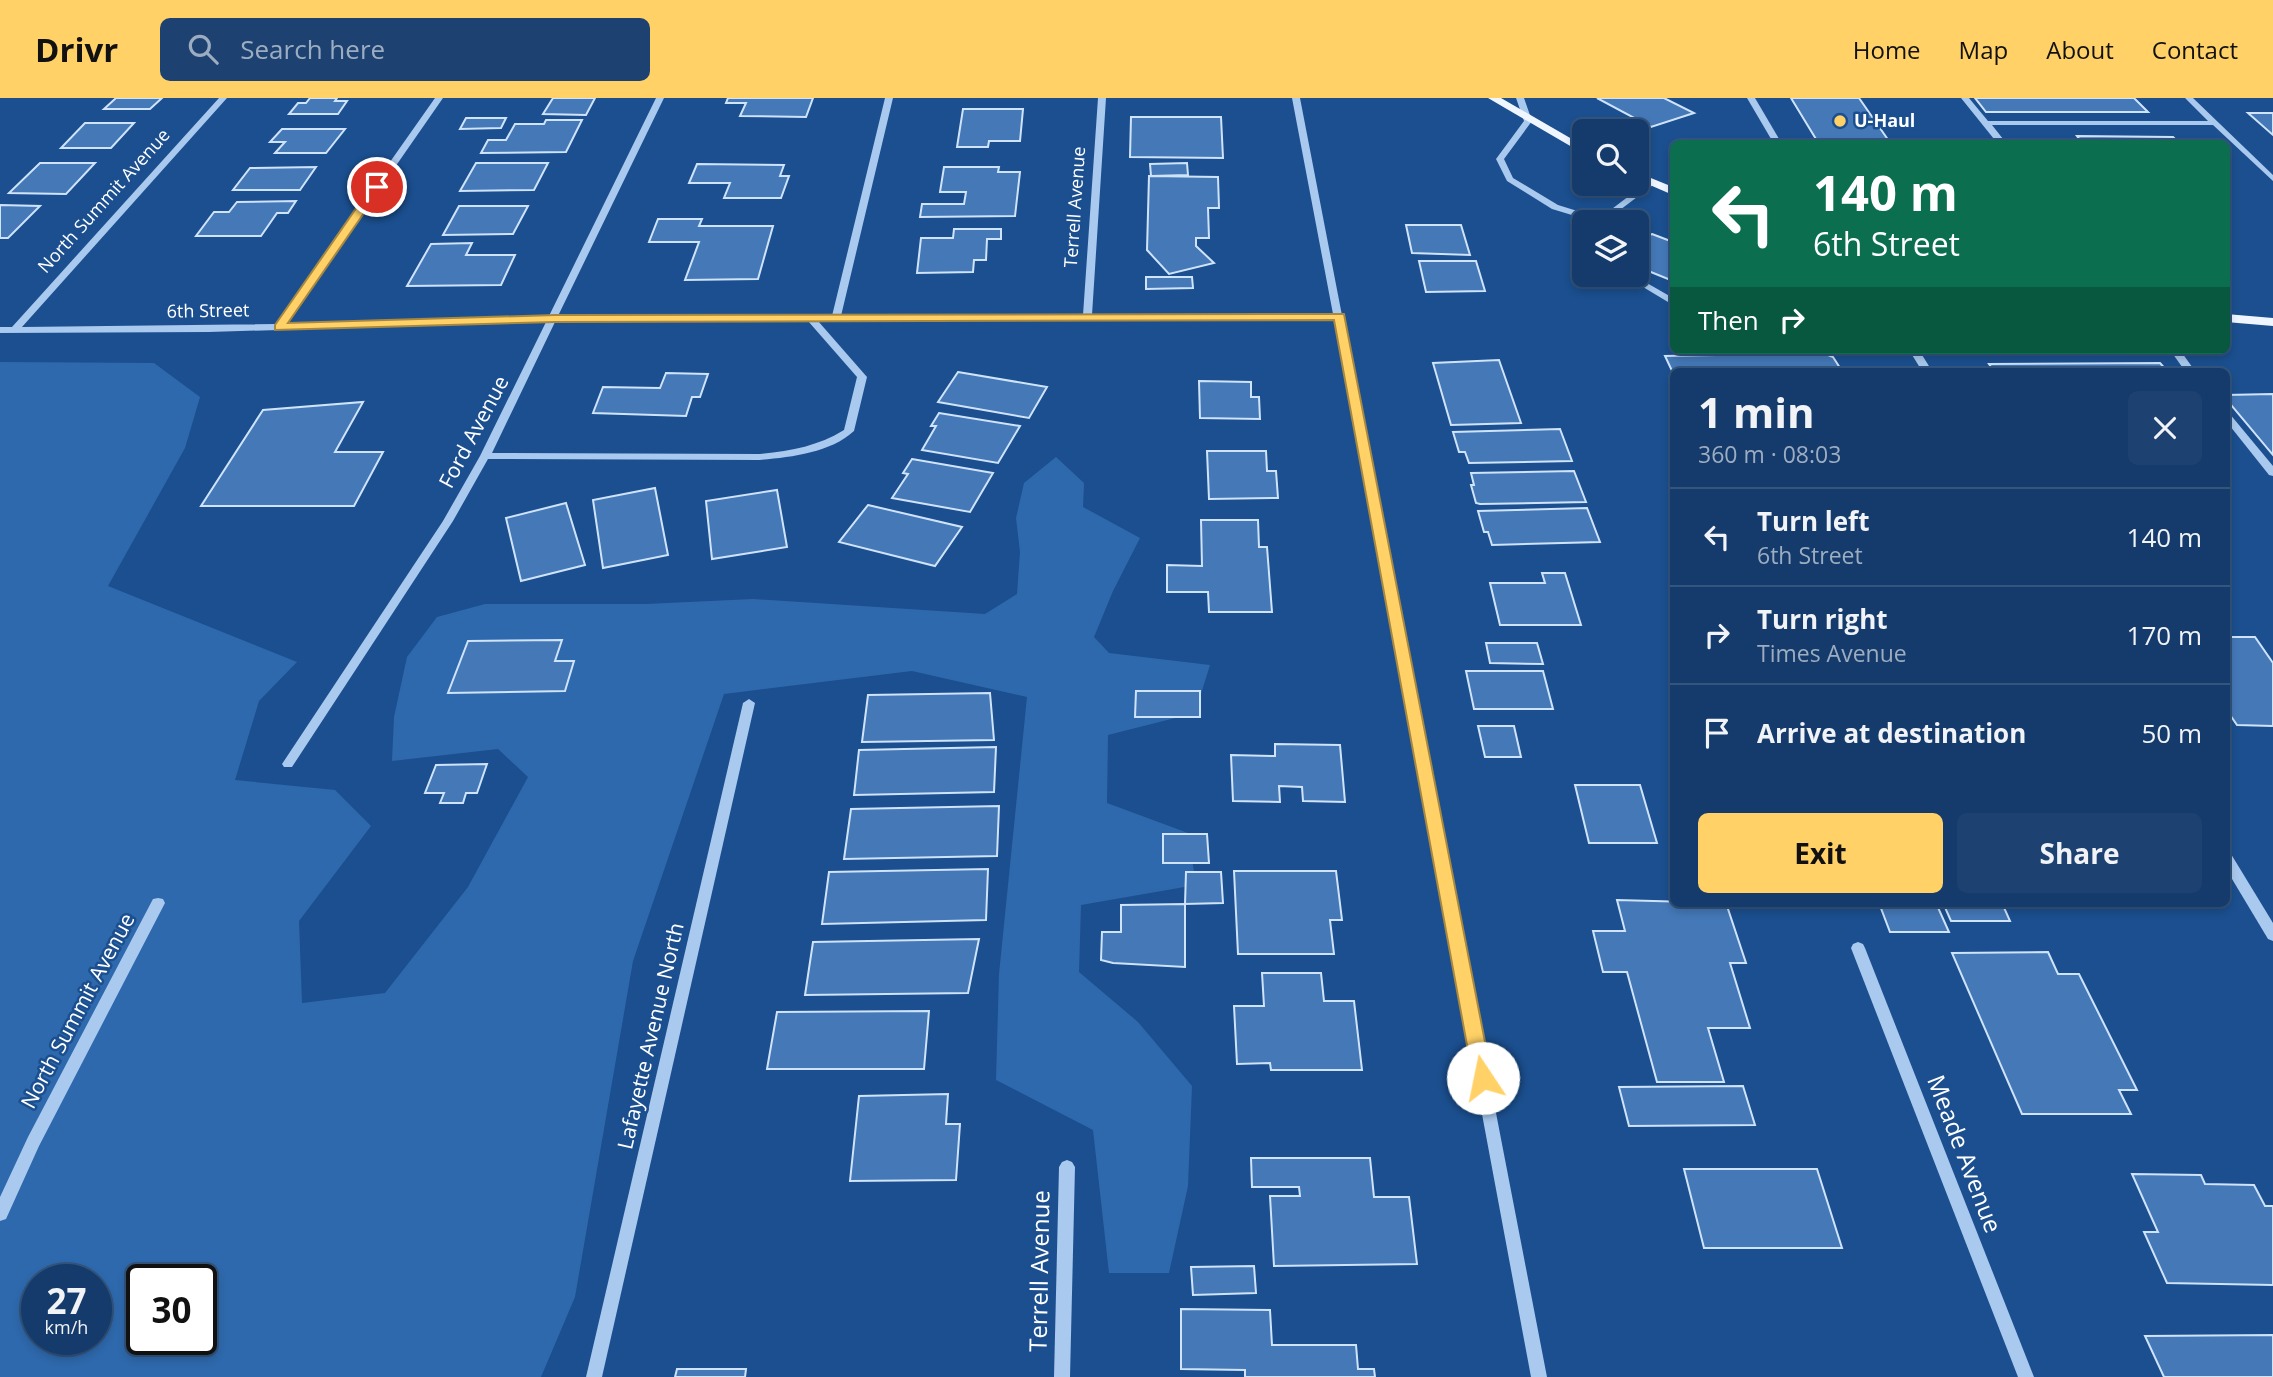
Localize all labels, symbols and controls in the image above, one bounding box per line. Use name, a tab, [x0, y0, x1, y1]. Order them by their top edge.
search box	[160, 18, 650, 81]
text: Drivr	[35, 27, 118, 72]
icon: search	[184, 30, 222, 68]
text: Search here	[240, 31, 385, 67]
text: Home	[1853, 33, 1921, 66]
text: Map	[1959, 33, 2008, 66]
text: About	[2046, 33, 2114, 66]
text: Contact	[2152, 33, 2238, 66]
place label: U-Haul	[1854, 108, 1915, 132]
marker: U-Haul	[1832, 113, 1848, 129]
map controls	[1572, 119, 1649, 287]
button: search	[1572, 119, 1649, 196]
street label: North Summit Avenue	[32, 123, 175, 278]
street label: Terrell Avenue	[1058, 146, 1090, 268]
pin	[347, 157, 407, 217]
text: 140 m	[1813, 159, 1958, 225]
icon: arrive	[358, 168, 396, 206]
icon: left	[1698, 168, 1789, 259]
button: layers	[1572, 210, 1649, 287]
text: 6th Street	[1813, 222, 1960, 265]
street label: 6th Street	[166, 297, 250, 323]
icon: right	[1773, 301, 1811, 339]
text: Then	[1698, 302, 1759, 338]
street label: Ford Avenue	[432, 370, 514, 493]
text: 1 min	[1698, 383, 1815, 440]
button: close	[2128, 391, 2202, 465]
text: 360 m · 08:03	[1698, 438, 1841, 470]
text: Turn left	[1757, 503, 1869, 539]
icon: left	[1698, 518, 1736, 556]
text: 140 m	[2127, 519, 2202, 555]
text: 6th Street	[1757, 539, 1863, 571]
text: Turn right	[1757, 601, 1888, 637]
icon: right	[1698, 616, 1736, 654]
text: 170 m	[2127, 617, 2202, 653]
text: Times Avenue	[1757, 637, 1907, 669]
icon: arrive	[1698, 714, 1736, 752]
text: Arrive at destination	[1757, 715, 2026, 751]
text: 50 m	[2141, 715, 2202, 751]
button: Exit	[1698, 813, 1943, 893]
button: Share	[1957, 813, 2202, 893]
street label: North Summit Avenue	[14, 908, 141, 1113]
street label: Lafayette Avenue North	[610, 920, 690, 1152]
position arrow	[1446, 1041, 1520, 1115]
street label: Meade Avenue	[1920, 1070, 2011, 1237]
street label: Terrell Avenue	[1021, 1190, 1056, 1352]
speed limit sign: 30	[126, 1264, 217, 1355]
text: 27	[46, 1277, 87, 1324]
text: km/h	[45, 1315, 88, 1339]

